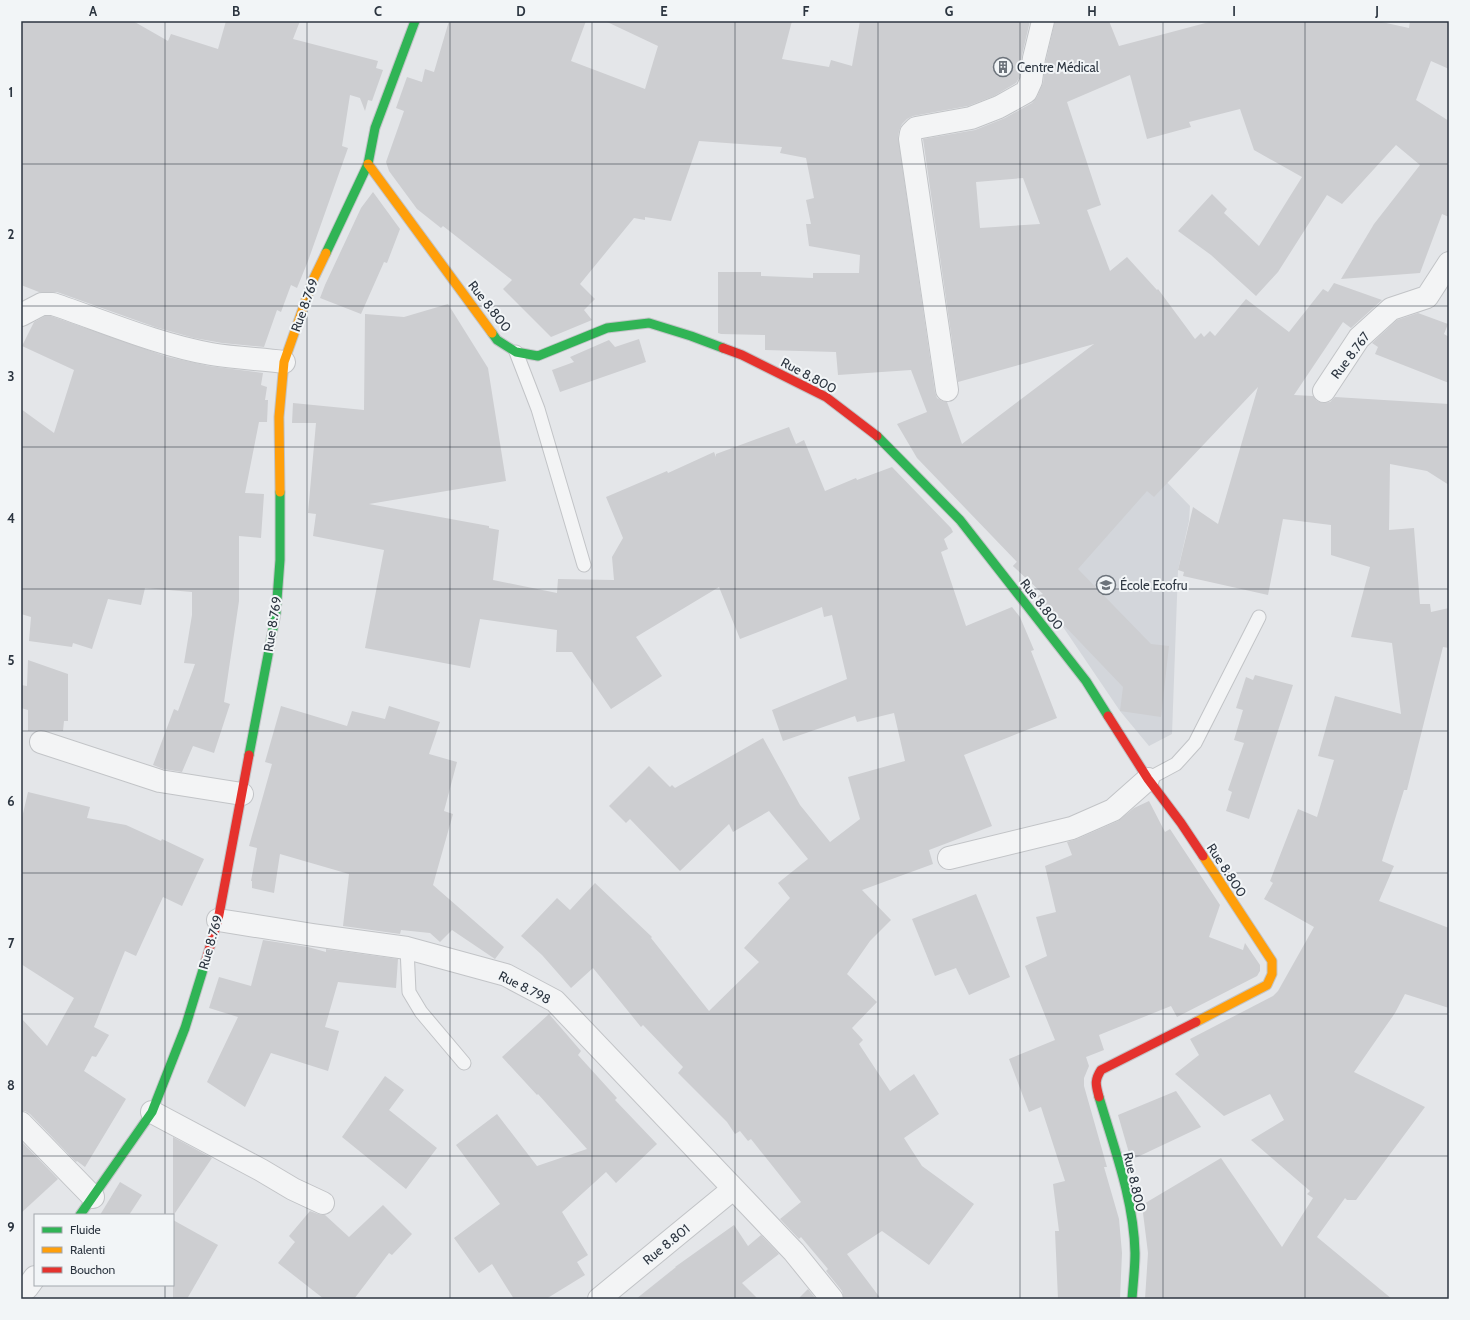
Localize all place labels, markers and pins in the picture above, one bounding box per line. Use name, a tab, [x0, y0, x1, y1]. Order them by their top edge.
building icon: Centre Médical	[992, 56, 1014, 78]
place label: Centre Médical	[1017, 59, 1099, 75]
school or university icon: École Ecofru	[1095, 574, 1117, 596]
place label: École Ecofru	[1120, 576, 1188, 593]

